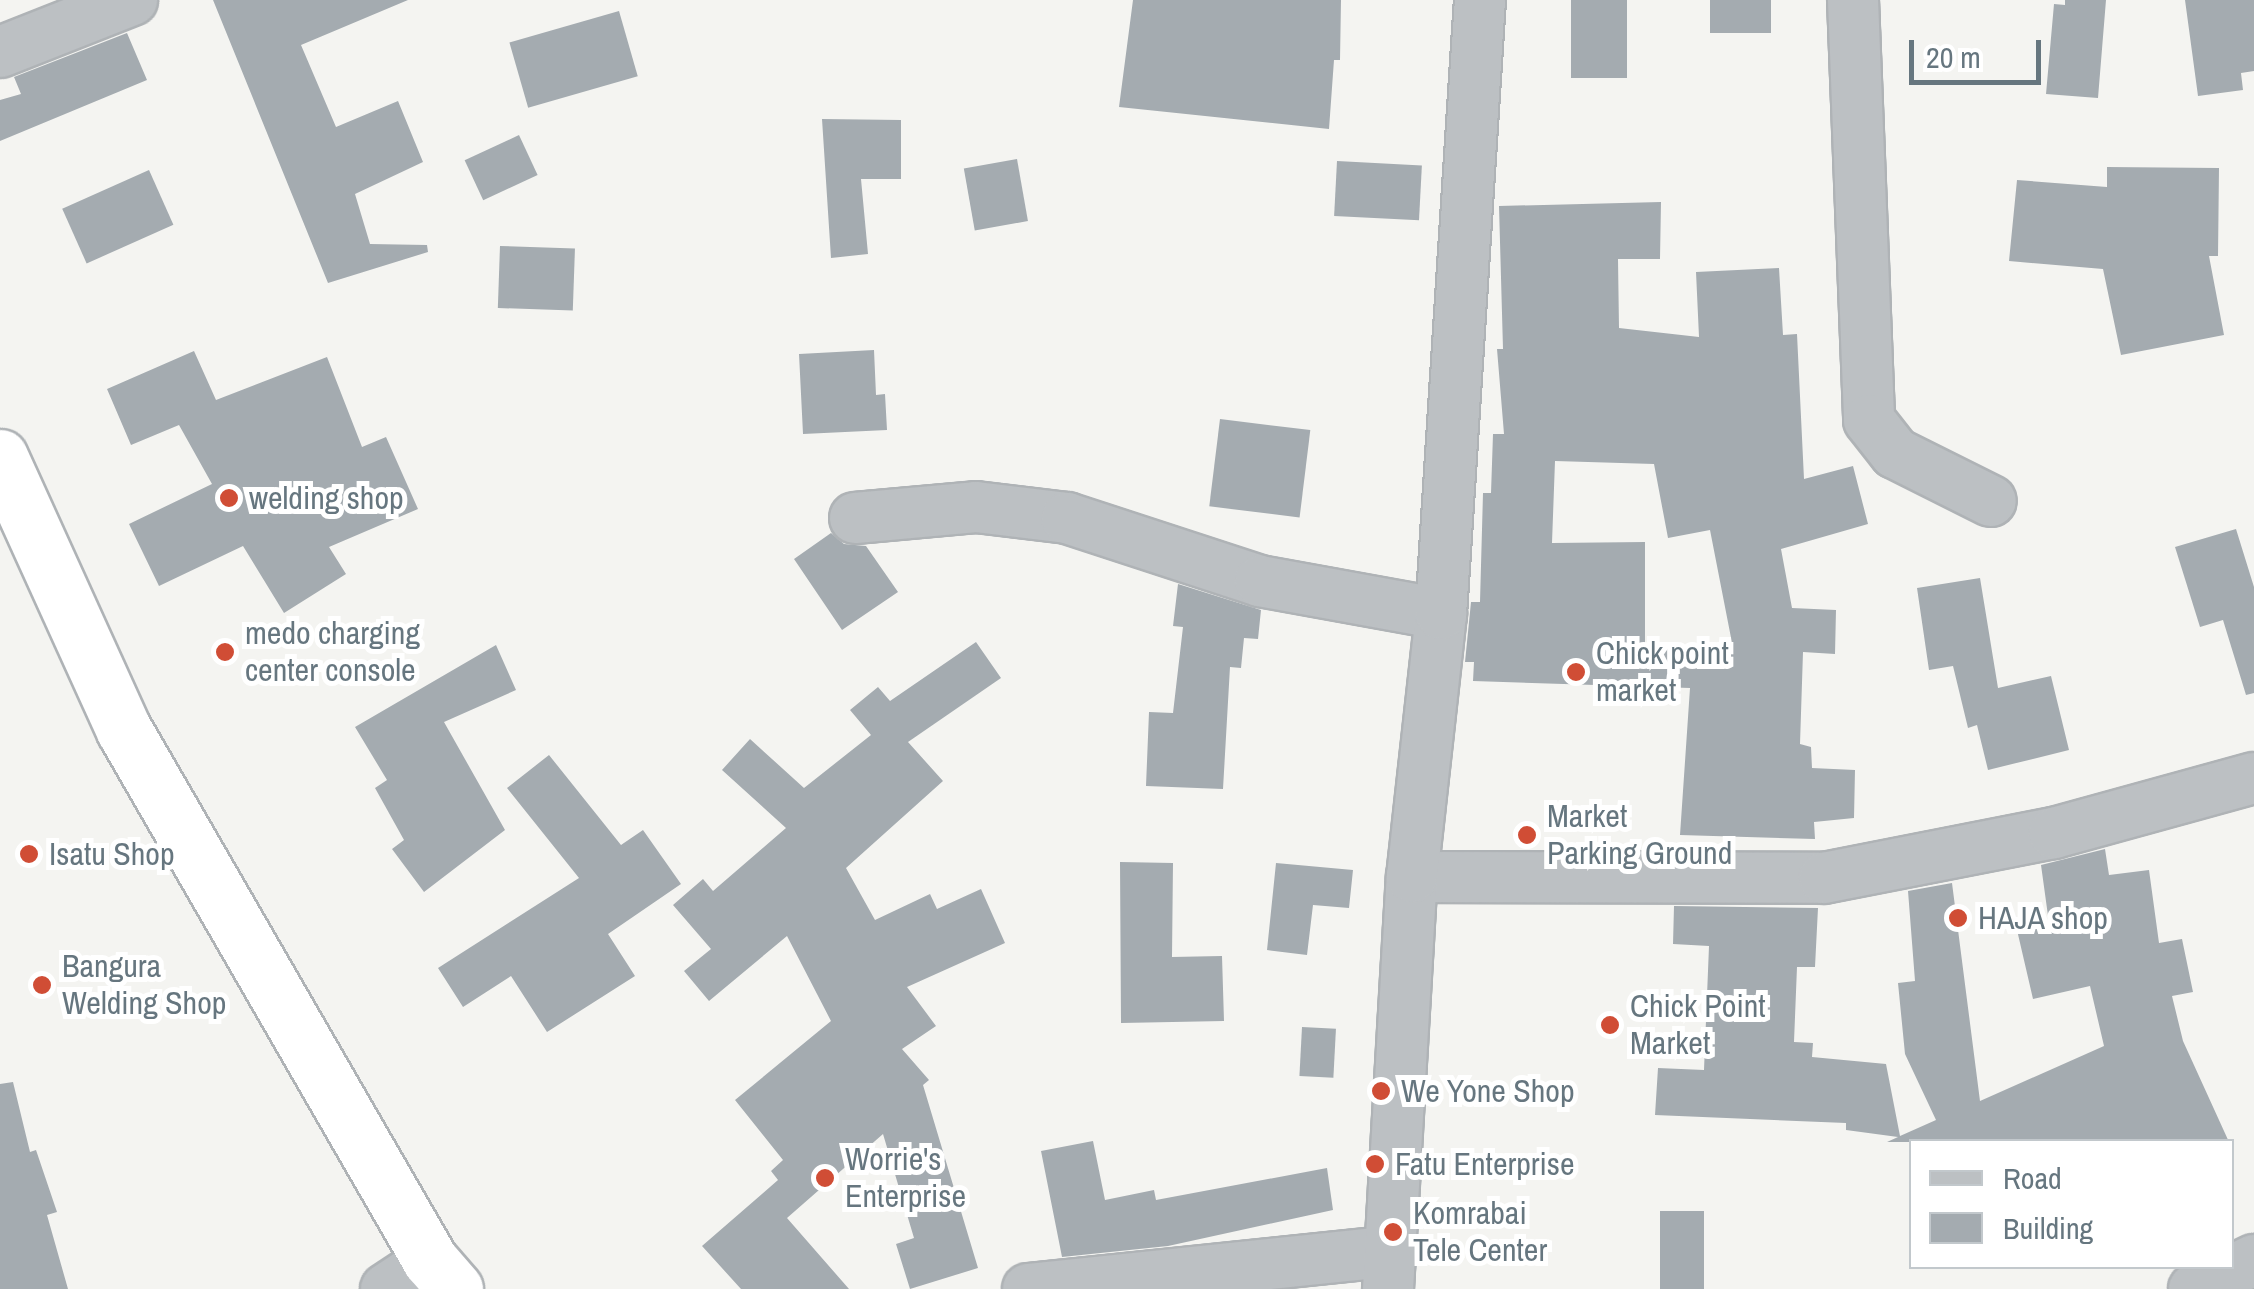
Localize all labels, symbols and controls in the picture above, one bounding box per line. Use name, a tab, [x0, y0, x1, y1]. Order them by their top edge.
scale bar	[1914, 20, 2046, 82]
text: 20 m	[1926, 37, 1981, 77]
place label: welding shop	[249, 479, 404, 517]
marker: welding shop	[218, 487, 240, 509]
place label: medo charging center console	[245, 615, 420, 690]
place label: Chick point market	[1596, 635, 1729, 710]
marker: medo charging center console	[214, 641, 236, 663]
marker: Chick point market	[1565, 661, 1587, 683]
place label: Market Parking Ground	[1547, 798, 1732, 873]
marker: Market Parking Ground	[1516, 824, 1538, 846]
place label: Isatu Shop	[49, 835, 174, 873]
marker: Isatu Shop	[18, 843, 40, 865]
place label: HAJA shop	[1978, 899, 2109, 937]
marker: HAJA shop	[1947, 907, 1969, 929]
place label: Bangura Welding Shop	[62, 948, 226, 1023]
marker: Bangura Welding Shop	[31, 974, 53, 996]
place label: Chick Point Market	[1630, 988, 1766, 1063]
marker: Chick Point Market	[1599, 1014, 1621, 1036]
place label: We Yone Shop	[1401, 1072, 1575, 1110]
marker: We Yone Shop	[1370, 1080, 1392, 1102]
legend	[1909, 1139, 2234, 1269]
place label: Worrie's Enterprise	[845, 1141, 966, 1216]
place label: Fatu Enterprise	[1395, 1145, 1575, 1183]
marker: Fatu Enterprise	[1364, 1153, 1386, 1175]
text: Road	[2003, 1158, 2062, 1198]
marker: Worrie's Enterprise	[814, 1167, 836, 1189]
place label: Komrabai Tele Center	[1413, 1195, 1547, 1270]
text: Building	[2003, 1208, 2093, 1248]
marker: Komrabai Tele Center	[1382, 1221, 1404, 1243]

